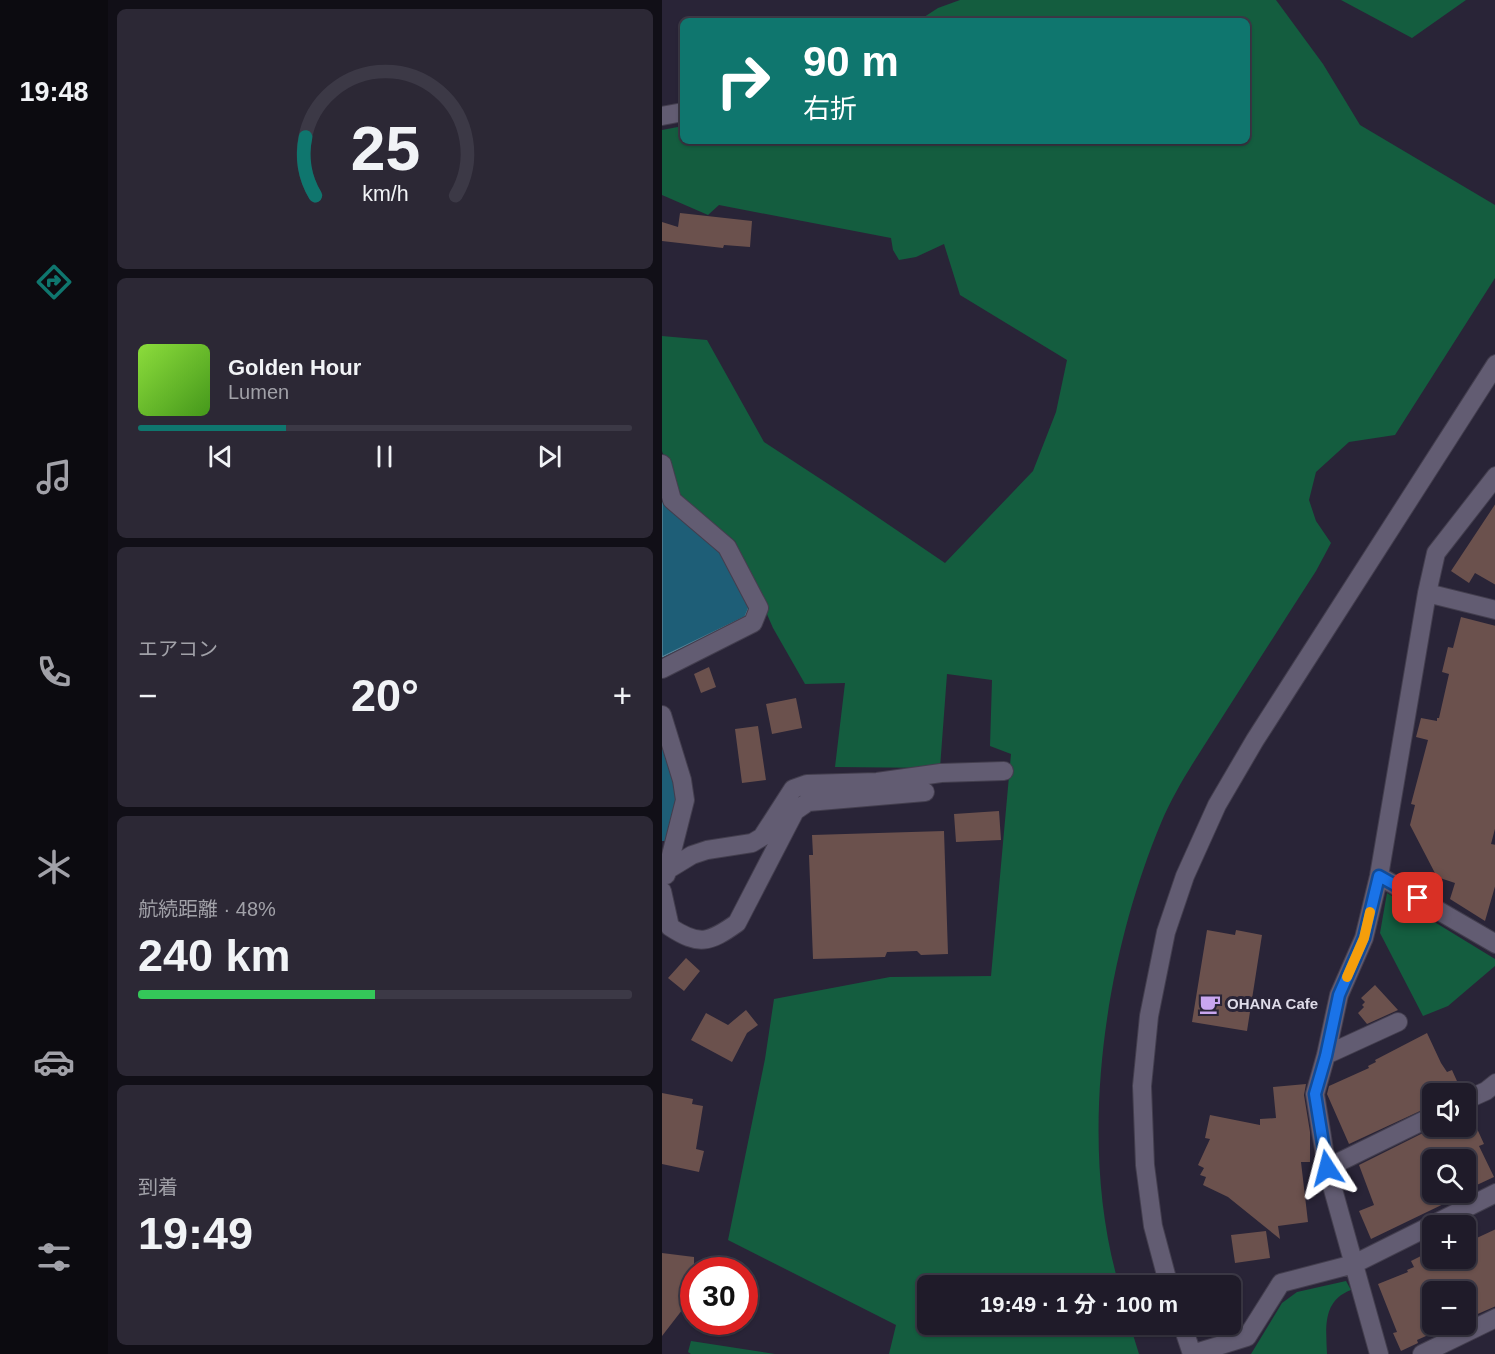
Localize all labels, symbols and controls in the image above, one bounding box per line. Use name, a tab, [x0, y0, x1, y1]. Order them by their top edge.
text: 90 m	[803, 38, 899, 85]
icon: right	[704, 42, 782, 120]
text: 19:48	[19, 77, 89, 107]
text: 右折	[803, 94, 857, 124]
text: 25	[350, 114, 420, 183]
text: km/h	[362, 182, 408, 206]
icon: directions	[33, 261, 75, 303]
text: Golden Hour	[228, 355, 361, 380]
text: Lumen	[228, 381, 289, 403]
icon: previous	[204, 440, 237, 473]
icon: pause	[368, 440, 401, 473]
icon: next	[533, 440, 566, 473]
icon: music	[33, 456, 75, 498]
text: エアコン	[138, 638, 218, 660]
icon: phone	[33, 651, 75, 693]
text: 20°	[351, 670, 419, 721]
text: −	[138, 677, 157, 714]
text: +	[613, 677, 632, 714]
icon: climate	[33, 846, 75, 888]
pin	[1392, 872, 1443, 923]
icon: arrive	[1401, 881, 1434, 914]
text: 航続距離 · 48%	[138, 898, 276, 920]
text: 240 km	[138, 930, 291, 981]
cafe icon: OHANA Cafe	[1198, 992, 1222, 1016]
place label: OHANA Cafe	[1227, 995, 1318, 1012]
icon: car	[33, 1041, 75, 1083]
map controls	[1422, 1083, 1476, 1335]
button: sound	[1422, 1083, 1476, 1137]
position arrow	[1295, 1136, 1359, 1200]
button: search	[1422, 1149, 1476, 1203]
text: 到着	[138, 1176, 178, 1198]
text: 19:49	[138, 1208, 253, 1259]
button: +	[1422, 1215, 1476, 1269]
icon: filters	[33, 1236, 75, 1278]
speed limit sign: 30	[680, 1257, 758, 1335]
button: −	[1422, 1281, 1476, 1335]
text: 19:49 · 1 分 · 100 m	[980, 1292, 1178, 1317]

